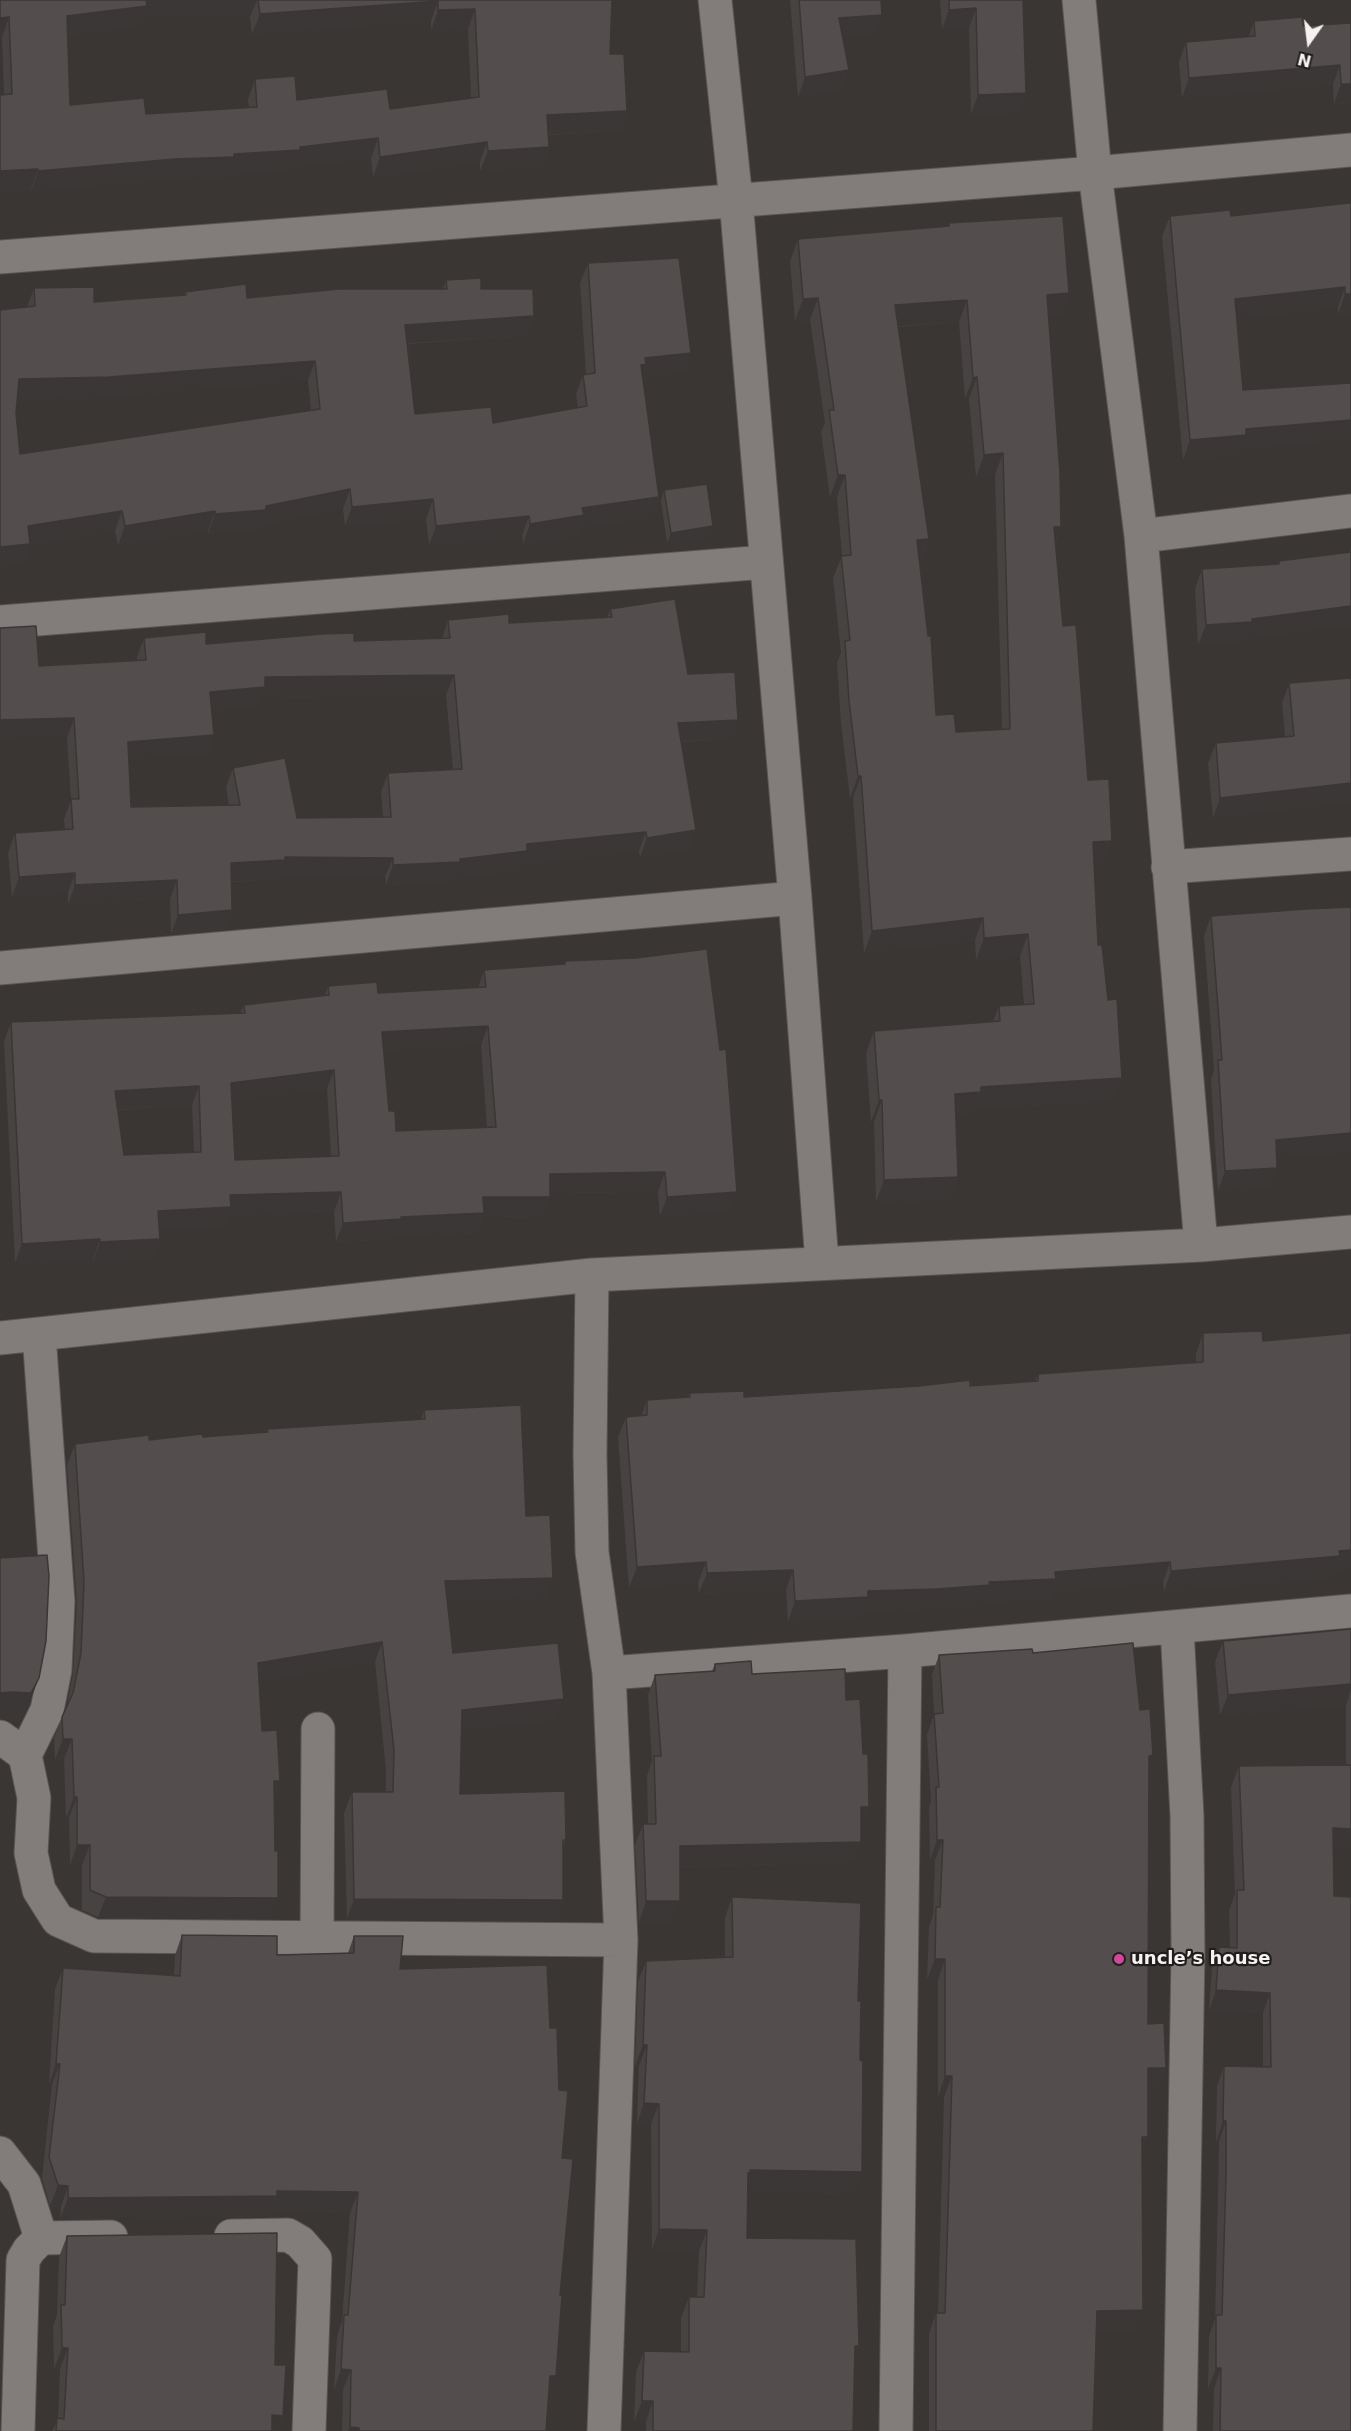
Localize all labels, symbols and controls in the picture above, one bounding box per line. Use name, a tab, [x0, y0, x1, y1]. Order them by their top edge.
north arrow	[1279, 12, 1339, 72]
text: N	[1296, 49, 1313, 71]
place label: uncle’s house	[1131, 1948, 1270, 1970]
marker: uncle’s house	[1112, 1952, 1126, 1966]

